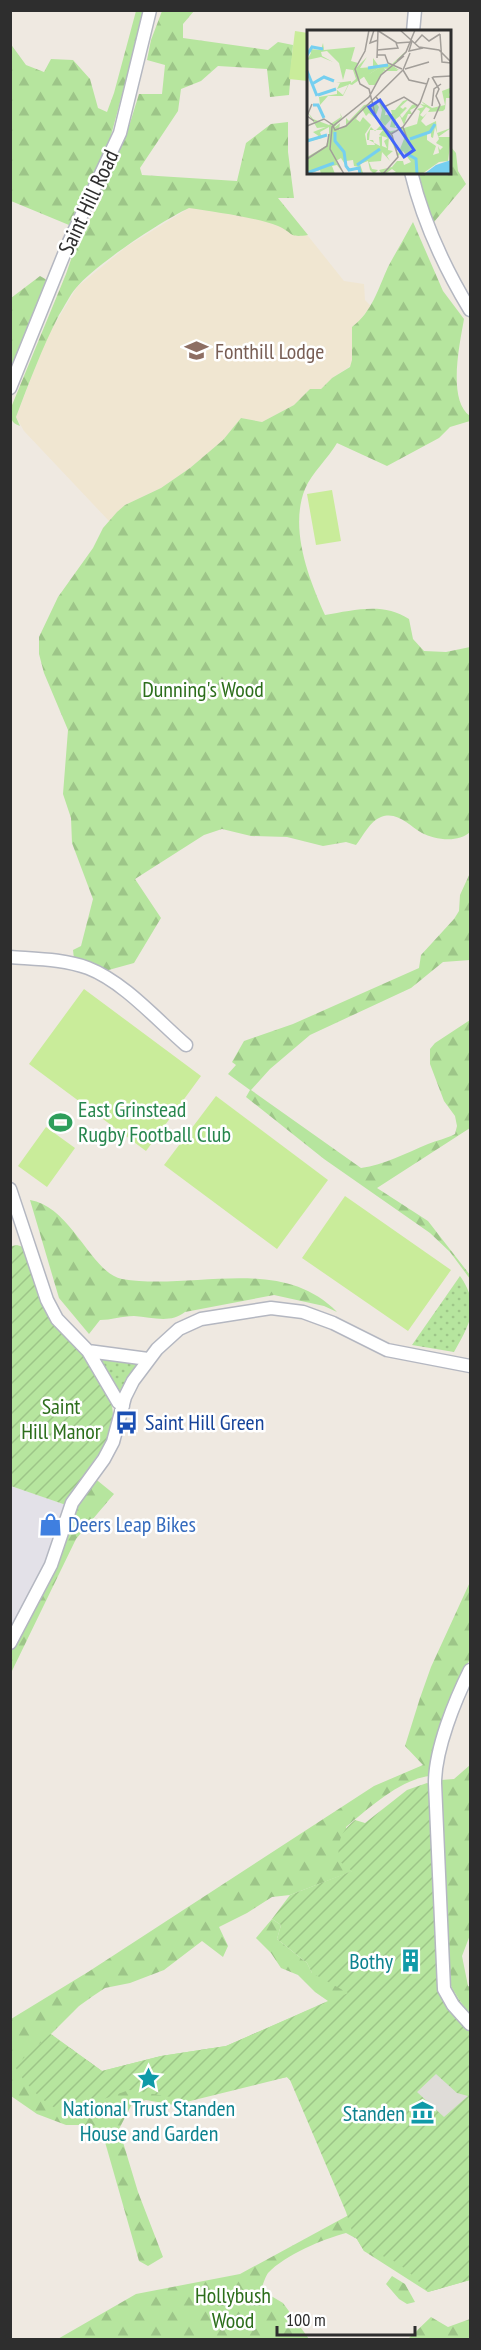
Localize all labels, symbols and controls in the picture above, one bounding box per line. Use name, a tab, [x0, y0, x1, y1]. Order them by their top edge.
inset map	[307, 30, 451, 174]
street label: Saint Hill Road	[52, 145, 124, 259]
place label: Fonthill Lodge	[215, 337, 324, 365]
school or university icon: Fonthill Lodge	[184, 338, 210, 364]
park label: Dunning's Wood	[142, 675, 264, 703]
place label: East Grinstead Rugby Football Club	[78, 1095, 231, 1148]
sports icon: East Grinstead Rugby Football Club	[47, 1109, 73, 1135]
park label: Saint Hill Manor	[21, 1392, 101, 1445]
place label: Saint Hill Green	[145, 1408, 264, 1436]
bus stop icon: Saint Hill Green	[114, 1409, 140, 1435]
place label: Deers Leap Bikes	[68, 1510, 196, 1538]
shop icon: Deers Leap Bikes	[37, 1511, 63, 1537]
place label: Bothy	[349, 1947, 394, 1975]
building icon: Bothy	[398, 1948, 424, 1974]
place icon: National Trust Standen House and Garden	[136, 2066, 162, 2092]
place label: National Trust Standen House and Garden	[63, 2094, 235, 2147]
place label: Standen	[343, 2099, 405, 2127]
museum icon: Standen	[410, 2100, 436, 2126]
park label: Hollybush Wood	[195, 2281, 271, 2334]
scale bar	[277, 2299, 415, 2337]
text: 100 m	[286, 2308, 326, 2331]

